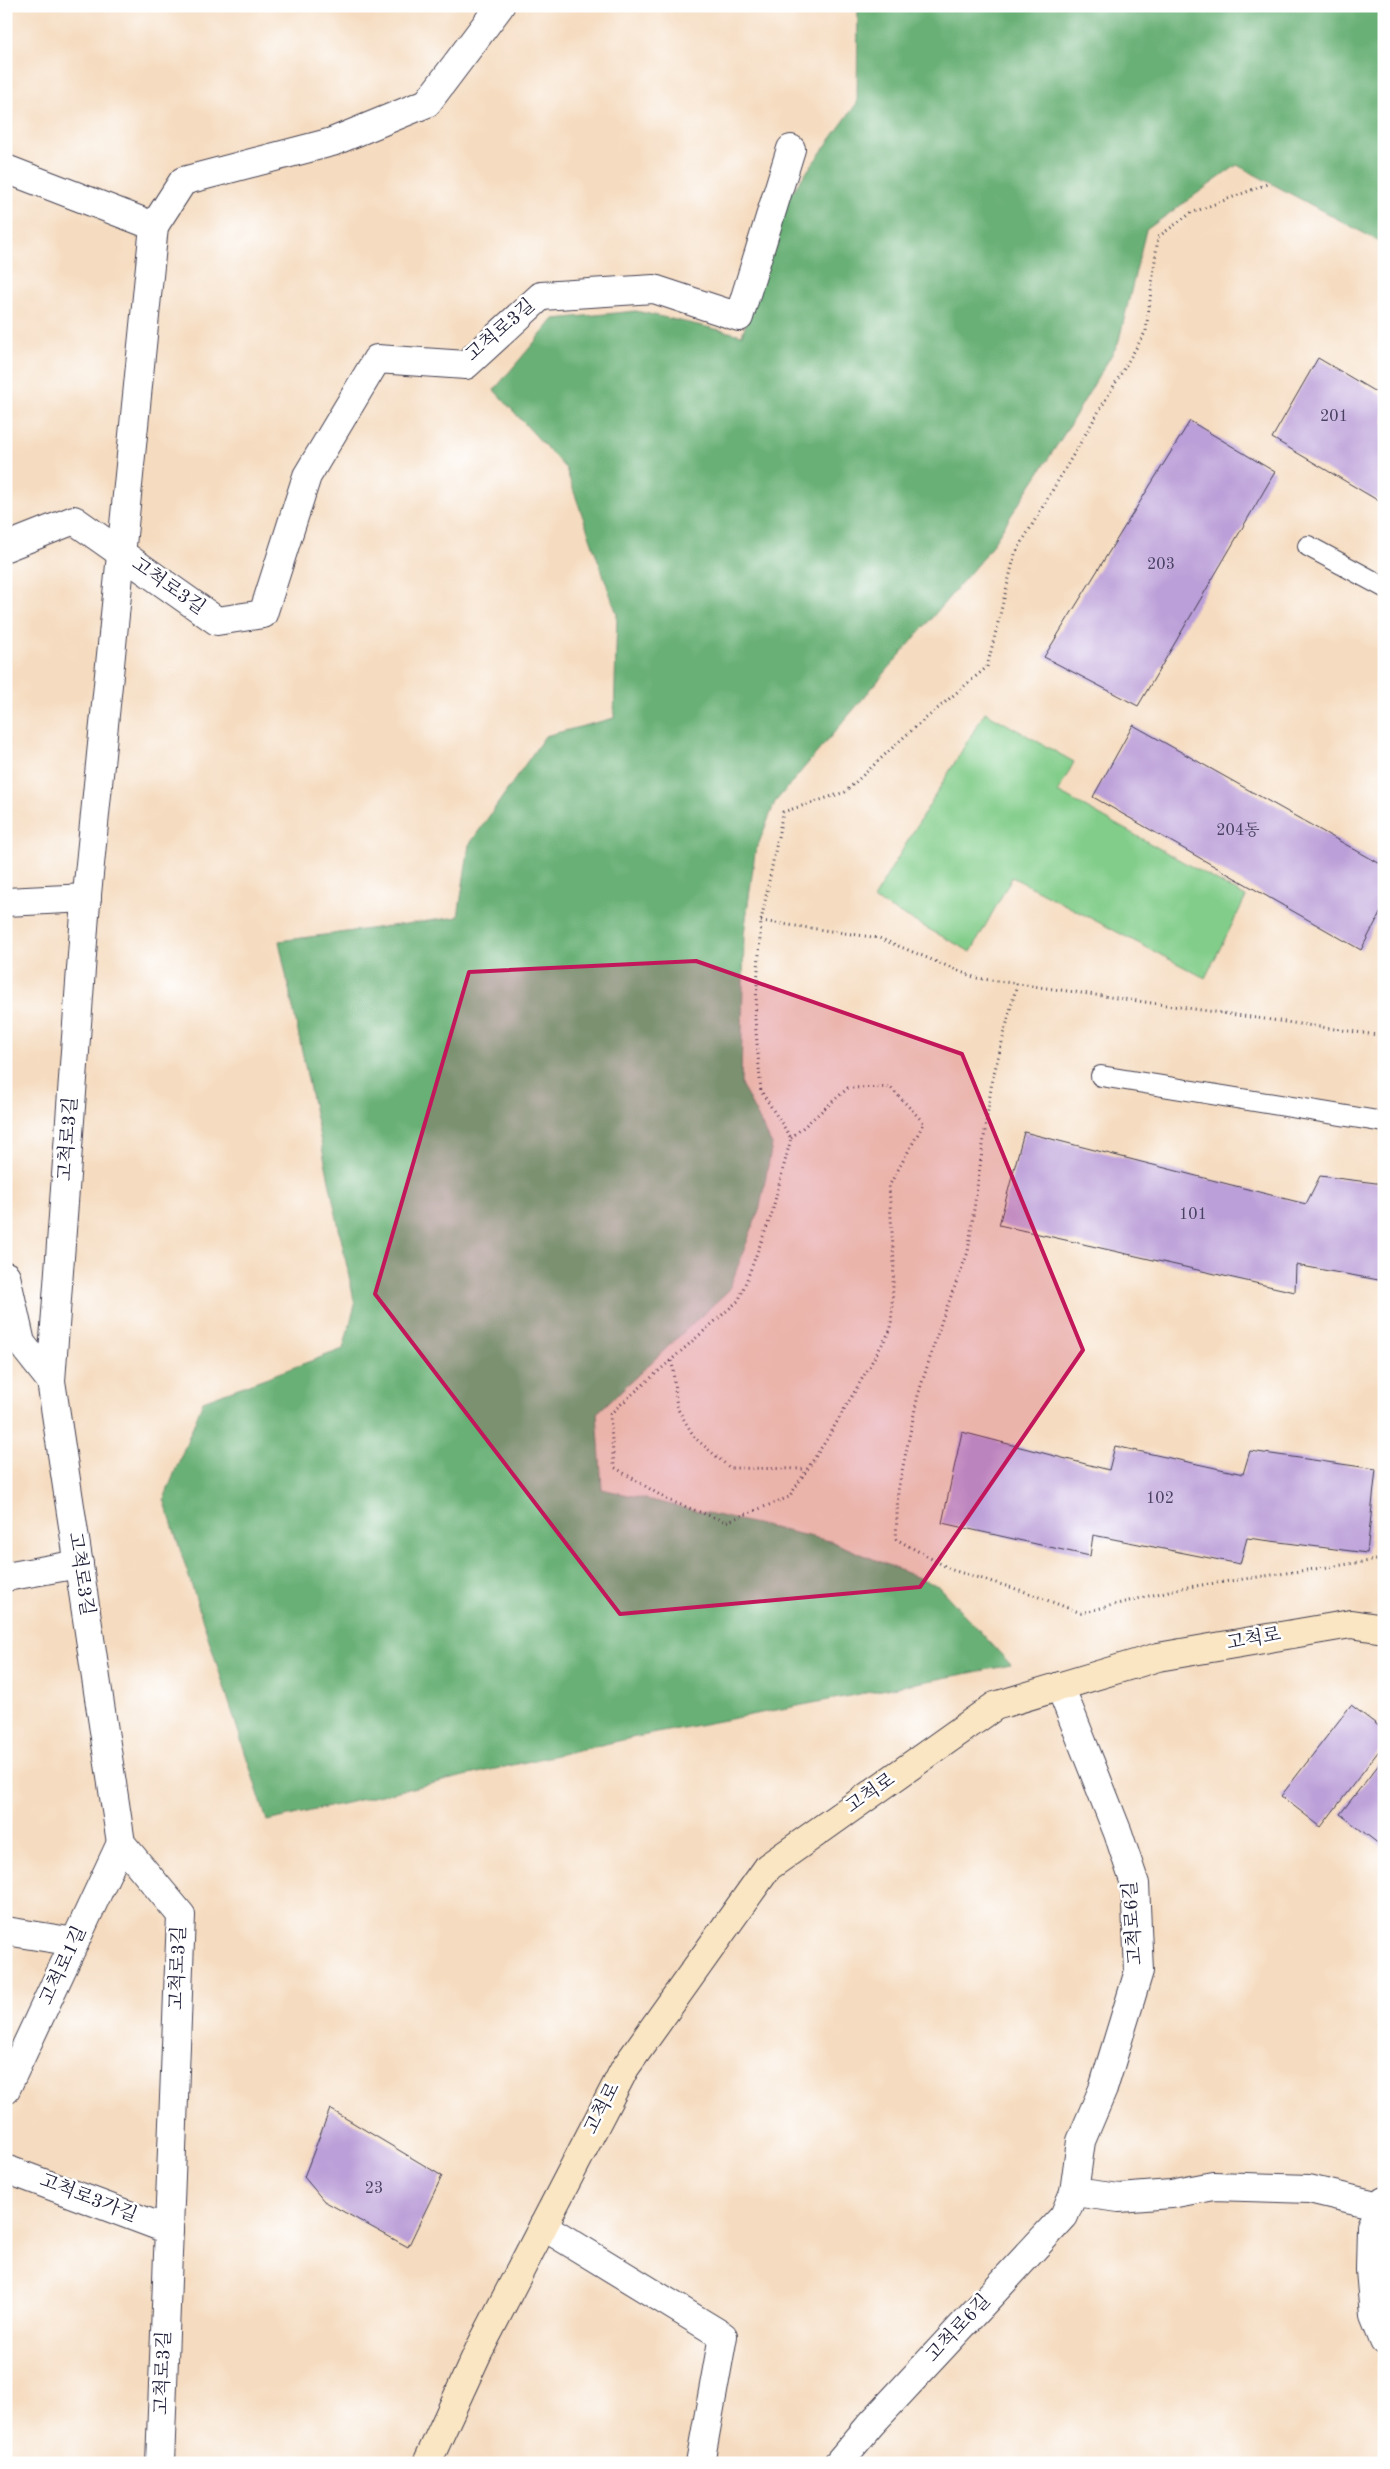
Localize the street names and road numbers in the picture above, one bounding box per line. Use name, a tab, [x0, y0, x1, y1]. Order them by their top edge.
street label: 고척로3길	[462, 295, 539, 366]
street label: 고척로3길	[128, 553, 209, 619]
street label: 고척로3길	[55, 1096, 81, 1182]
street label: 고척로3길	[64, 1531, 98, 1617]
street label: 고척로	[1225, 1624, 1283, 1654]
street label: 고척로	[842, 1769, 899, 1818]
street label: 고척로6길	[1120, 1880, 1146, 1966]
street label: 고척로1길	[36, 1923, 90, 2008]
street label: 고척로3길	[166, 1925, 190, 2011]
street label: 고척로	[580, 2079, 624, 2138]
street label: 고척로3가길	[37, 2170, 140, 2226]
street label: 고척로6길	[922, 2290, 995, 2366]
street label: 고척로3길	[151, 2330, 175, 2416]

